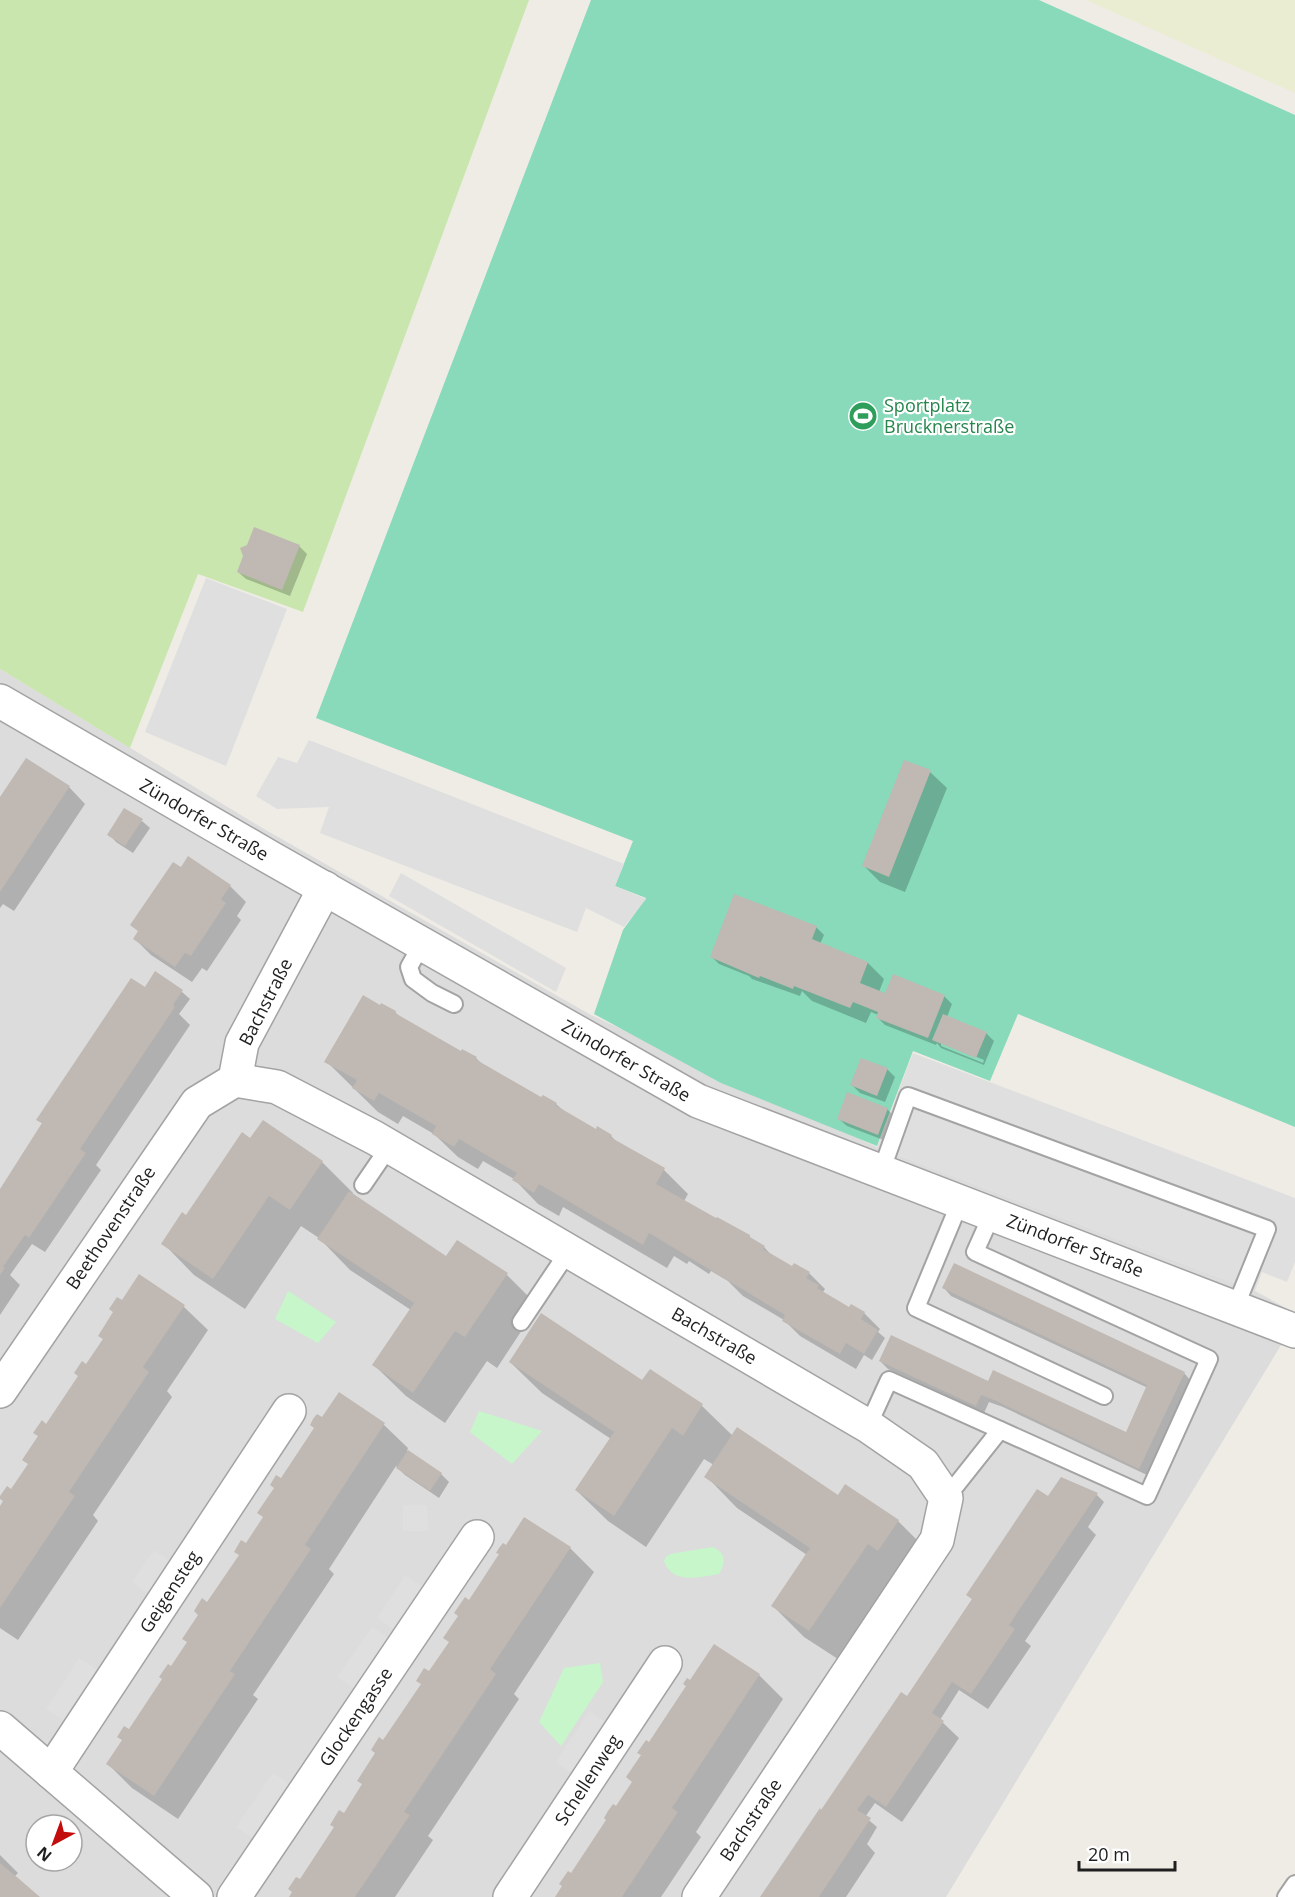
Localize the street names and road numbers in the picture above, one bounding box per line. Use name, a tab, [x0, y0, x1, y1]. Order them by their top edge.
street label: Zündorfer Straße	[136, 773, 273, 866]
street label: Bachstraße	[233, 954, 297, 1049]
street label: Zündorfer Straße	[558, 1014, 695, 1107]
street label: Beethovenstraße	[60, 1161, 160, 1294]
street label: Zündorfer Straße	[1003, 1208, 1147, 1282]
street label: Bachstraße	[667, 1301, 762, 1369]
street label: Geigensteg	[134, 1546, 205, 1637]
street label: Glockengasse	[313, 1662, 397, 1771]
street label: Schellenweg	[549, 1729, 626, 1829]
street label: Bachstraße	[714, 1773, 787, 1866]

